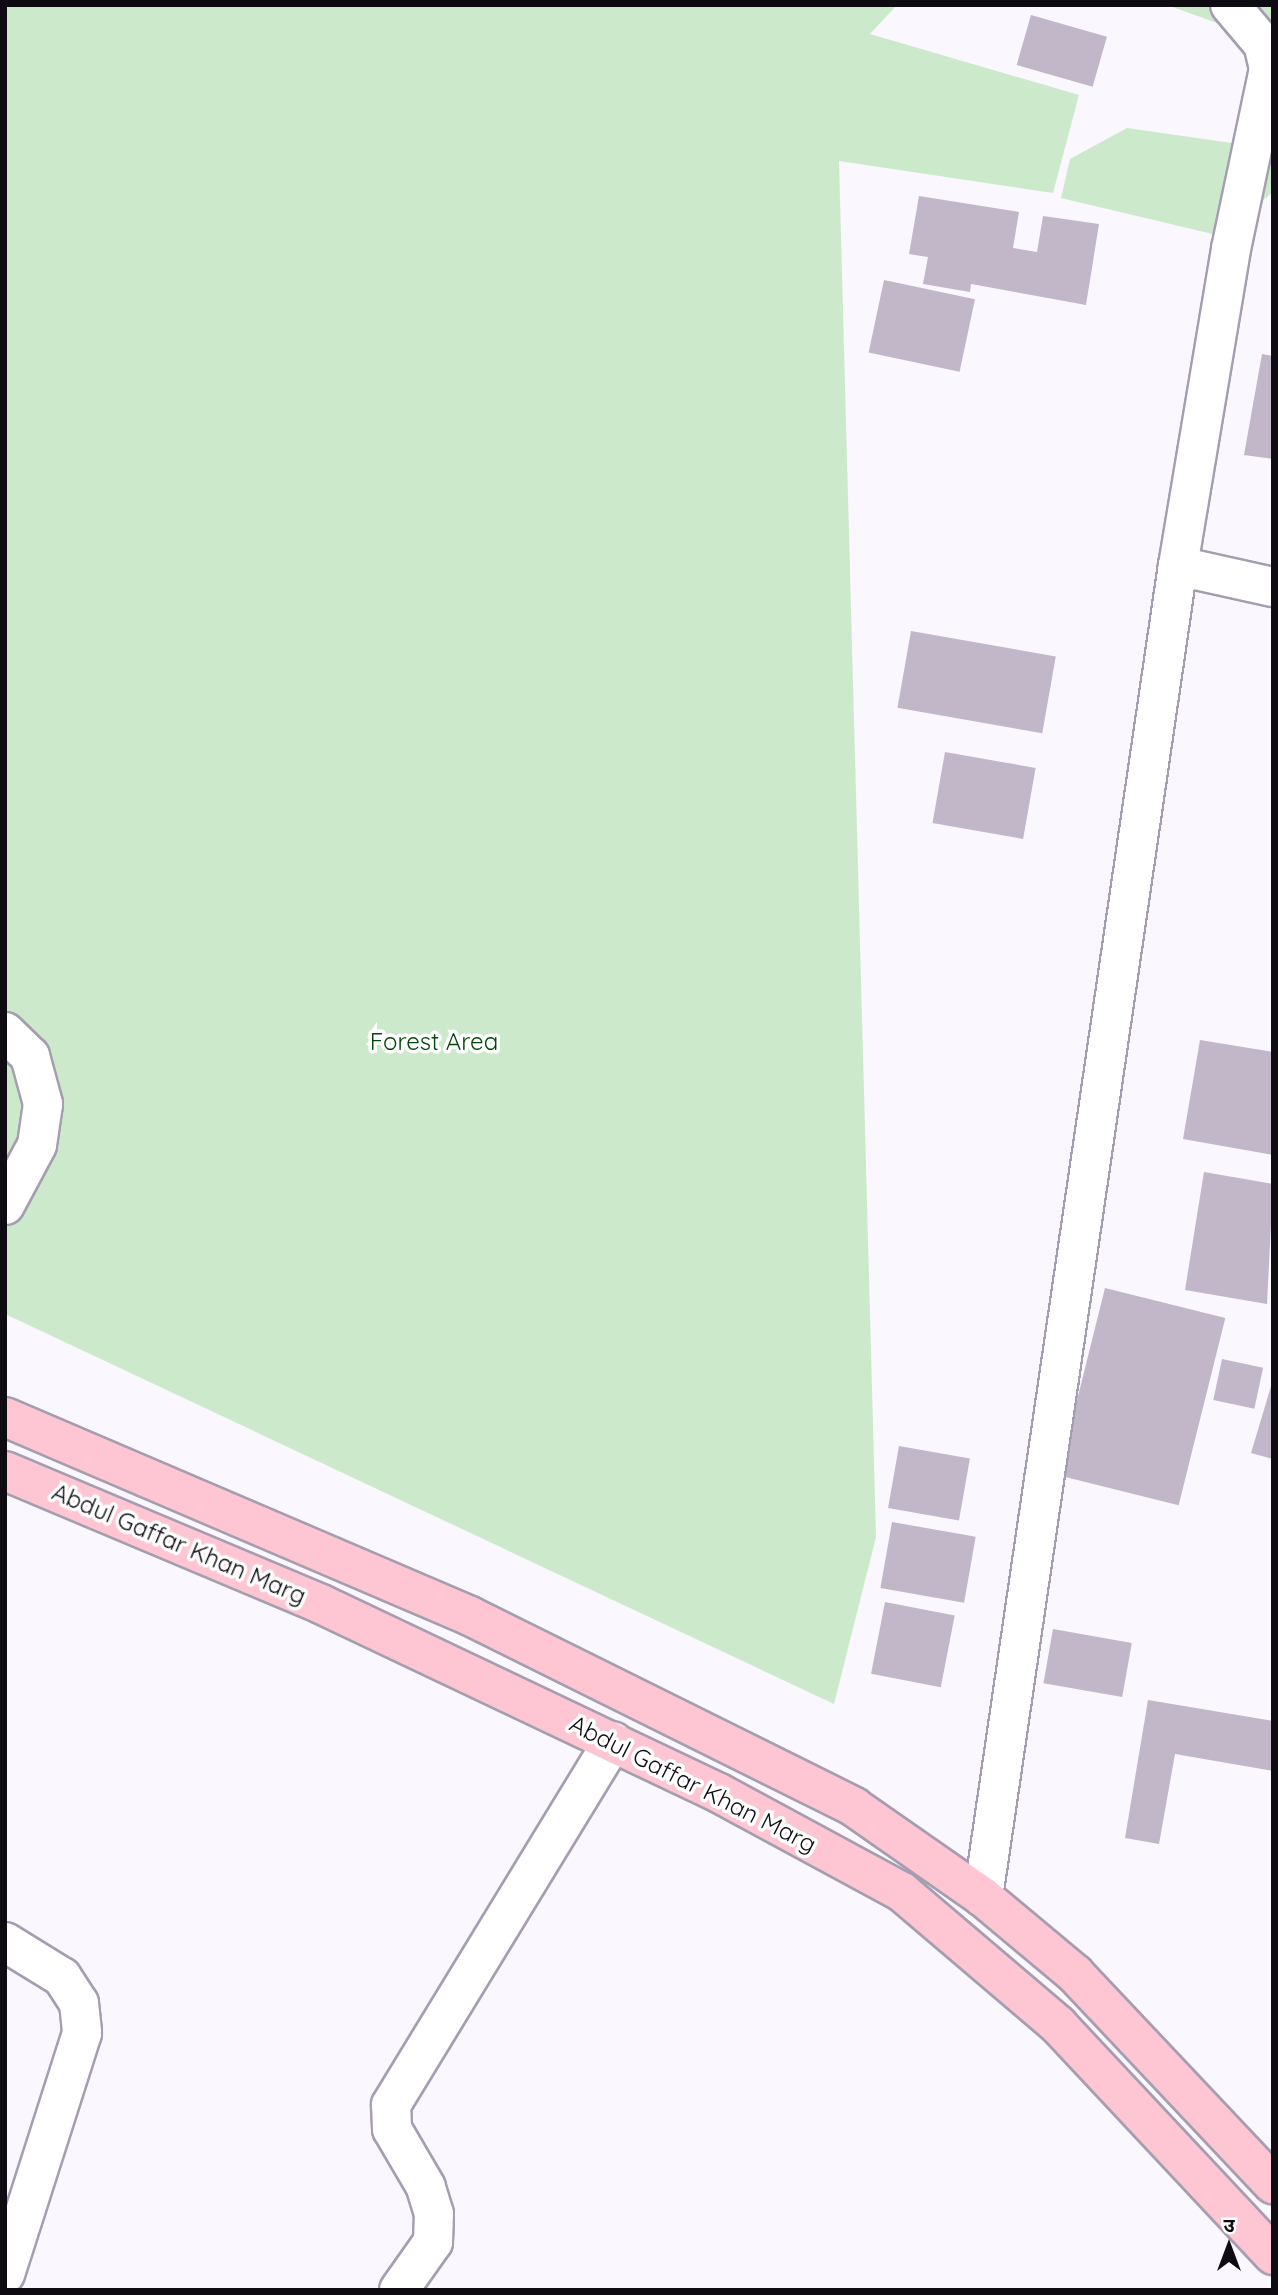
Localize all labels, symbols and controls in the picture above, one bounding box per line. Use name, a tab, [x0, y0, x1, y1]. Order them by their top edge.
park label: Forest Area	[370, 1028, 498, 1056]
street label: Abdul Gaffar Khan Marg	[48, 1477, 310, 1611]
street label: Abdul Gaffar Khan Marg	[565, 1709, 821, 1859]
north arrow	[1194, 2211, 1264, 2281]
text: उ	[1223, 2213, 1235, 2237]

